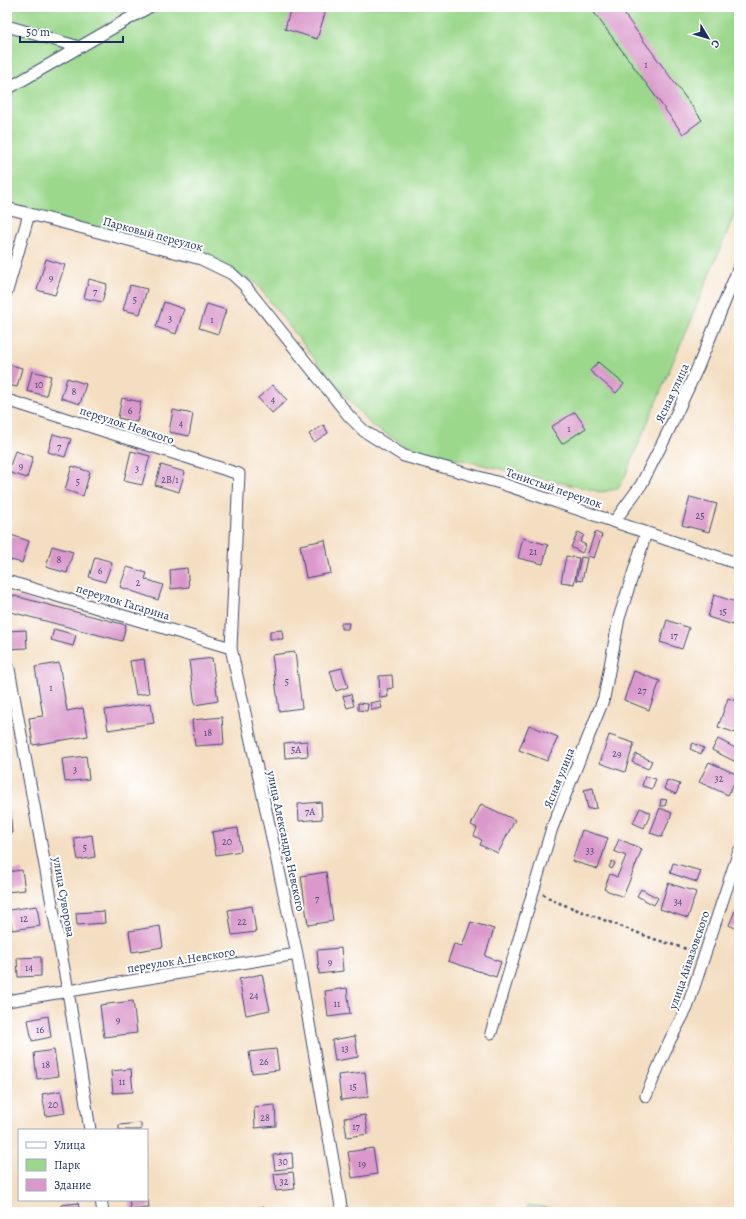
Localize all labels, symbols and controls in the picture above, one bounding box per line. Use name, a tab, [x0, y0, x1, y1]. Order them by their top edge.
scale bar	[20, 18, 123, 44]
north arrow	[688, 18, 728, 58]
text: 50 m	[26, 24, 50, 40]
text: С	[707, 37, 723, 51]
house number: 1	[644, 58, 648, 71]
street label: Парковый переулок	[101, 213, 205, 255]
house number: 9	[49, 271, 54, 284]
house number: 7	[93, 285, 98, 298]
house number: 5	[133, 293, 137, 306]
house number: 3	[168, 312, 172, 325]
house number: 1	[210, 313, 214, 326]
street label: Ясная улица	[651, 360, 693, 425]
house number: 10	[35, 378, 43, 391]
house number: 8	[72, 385, 77, 398]
house number: 4	[271, 393, 276, 406]
street label: переулок Невского	[78, 402, 176, 448]
house number: 6	[128, 404, 133, 417]
house number: 4	[179, 417, 184, 430]
house number: 1	[567, 422, 571, 435]
house number: 7	[57, 440, 62, 453]
house number: 9	[19, 459, 24, 472]
house number: 3	[135, 462, 139, 475]
street label: Тенистый переулок	[504, 464, 604, 512]
house number: 2В/1	[161, 473, 179, 486]
house number: 5	[76, 475, 80, 488]
house number: 25	[695, 509, 705, 522]
house number: 21	[529, 545, 538, 558]
house number: 8	[57, 553, 62, 566]
house number: 6	[98, 564, 103, 577]
house number: 2	[136, 576, 141, 589]
street label: переулок Гагарина	[74, 580, 172, 624]
house number: 15	[719, 605, 727, 618]
house number: 17	[670, 629, 679, 642]
house number: 5	[285, 675, 289, 688]
house number: 1	[49, 681, 53, 694]
house number: 27	[638, 684, 647, 697]
house number: 18	[204, 726, 212, 739]
house number: 5А	[291, 743, 301, 756]
street label: Ясная улица	[540, 745, 579, 811]
house number: 29	[612, 747, 622, 760]
house number: 3	[73, 763, 77, 776]
street label: улица Александра Невского	[263, 768, 309, 913]
house number: 32	[715, 772, 724, 785]
house number: 7А	[305, 805, 315, 818]
house number: 20	[222, 835, 232, 848]
house number: 5	[83, 841, 87, 854]
house number: 33	[586, 844, 594, 857]
street label: улица Суворова	[49, 855, 79, 939]
house number: 7	[315, 892, 320, 905]
house number: 34	[674, 895, 683, 908]
street label: улица Айвазовского	[664, 909, 713, 1012]
house number: 12	[20, 912, 28, 925]
house number: 22	[237, 915, 247, 928]
street label: переулок А.Невского	[126, 944, 236, 976]
house number: 9	[328, 955, 333, 968]
house number: 14	[25, 961, 33, 974]
house number: 24	[249, 989, 259, 1002]
house number: 11	[334, 997, 341, 1010]
house number: 9	[116, 1013, 121, 1026]
house number: 16	[36, 1023, 44, 1036]
house number: 13	[341, 1042, 349, 1055]
house number: 26	[259, 1055, 269, 1068]
house number: 18	[42, 1058, 50, 1071]
house number: 11	[119, 1075, 126, 1088]
house number: 15	[349, 1080, 357, 1093]
house number: 20	[48, 1098, 58, 1111]
house number: 28	[260, 1111, 270, 1124]
house number: 17	[352, 1120, 361, 1133]
legend	[18, 1129, 148, 1201]
text: Улица	[54, 1137, 86, 1153]
house number: 30	[278, 1155, 288, 1168]
text: Парк	[54, 1157, 80, 1173]
house number: 19	[358, 1157, 366, 1170]
house number: 32	[280, 1175, 289, 1188]
text: Здание	[54, 1177, 91, 1193]

